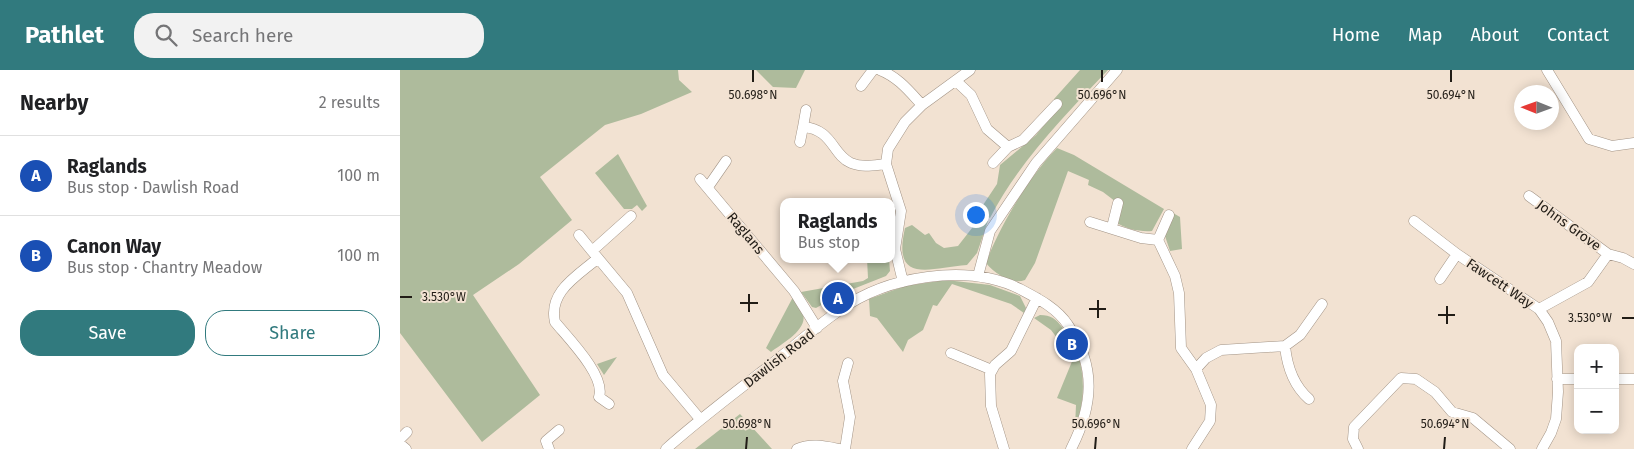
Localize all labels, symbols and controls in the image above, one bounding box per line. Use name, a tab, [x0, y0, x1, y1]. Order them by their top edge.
search box	[134, 13, 484, 58]
text: Pathlet	[25, 21, 104, 49]
icon: search	[152, 21, 180, 49]
text: Search here	[192, 24, 293, 47]
text: Home	[1332, 24, 1380, 46]
text: Map	[1408, 24, 1442, 46]
text: About	[1470, 24, 1519, 46]
text: Contact	[1547, 24, 1609, 46]
north arrow	[1514, 85, 1559, 130]
text: 50.698°N	[728, 88, 778, 102]
text: 50.696°N	[1078, 88, 1126, 102]
text: 50.694°N	[1427, 88, 1475, 102]
text: Nearby	[20, 90, 88, 116]
text: 2 results	[319, 93, 380, 112]
text: Raglands	[67, 155, 147, 178]
text: A	[31, 166, 41, 185]
text: 100 m	[337, 166, 380, 185]
text: Bus stop · Dawlish Road	[67, 178, 239, 197]
street label: Johns Grove	[1533, 196, 1604, 254]
popup	[780, 198, 895, 263]
your location	[963, 202, 989, 228]
street label: Raglans	[723, 209, 768, 258]
text: Raglands	[798, 210, 877, 233]
text: Bus stop	[798, 233, 860, 252]
text: Canon Way	[67, 235, 161, 258]
text: B	[31, 246, 41, 265]
text: 100 m	[337, 246, 380, 265]
street label: Fawcett Way	[1463, 255, 1536, 312]
text: Bus stop · Chantry Meadow	[67, 258, 262, 277]
pin: A	[822, 279, 854, 317]
text: 3.530°W	[422, 290, 466, 304]
button: Save	[20, 310, 195, 356]
button: Share	[205, 310, 380, 356]
text: 3.530°W	[1568, 311, 1612, 325]
street label: Dawlish Road	[740, 325, 818, 391]
pin: B	[1056, 325, 1088, 363]
map controls	[1574, 344, 1619, 434]
button: +	[1574, 344, 1619, 389]
button: −	[1574, 389, 1619, 434]
text: 50.698°N	[722, 417, 772, 431]
text: 50.696°N	[1072, 417, 1120, 431]
text: 50.694°N	[1421, 417, 1469, 431]

